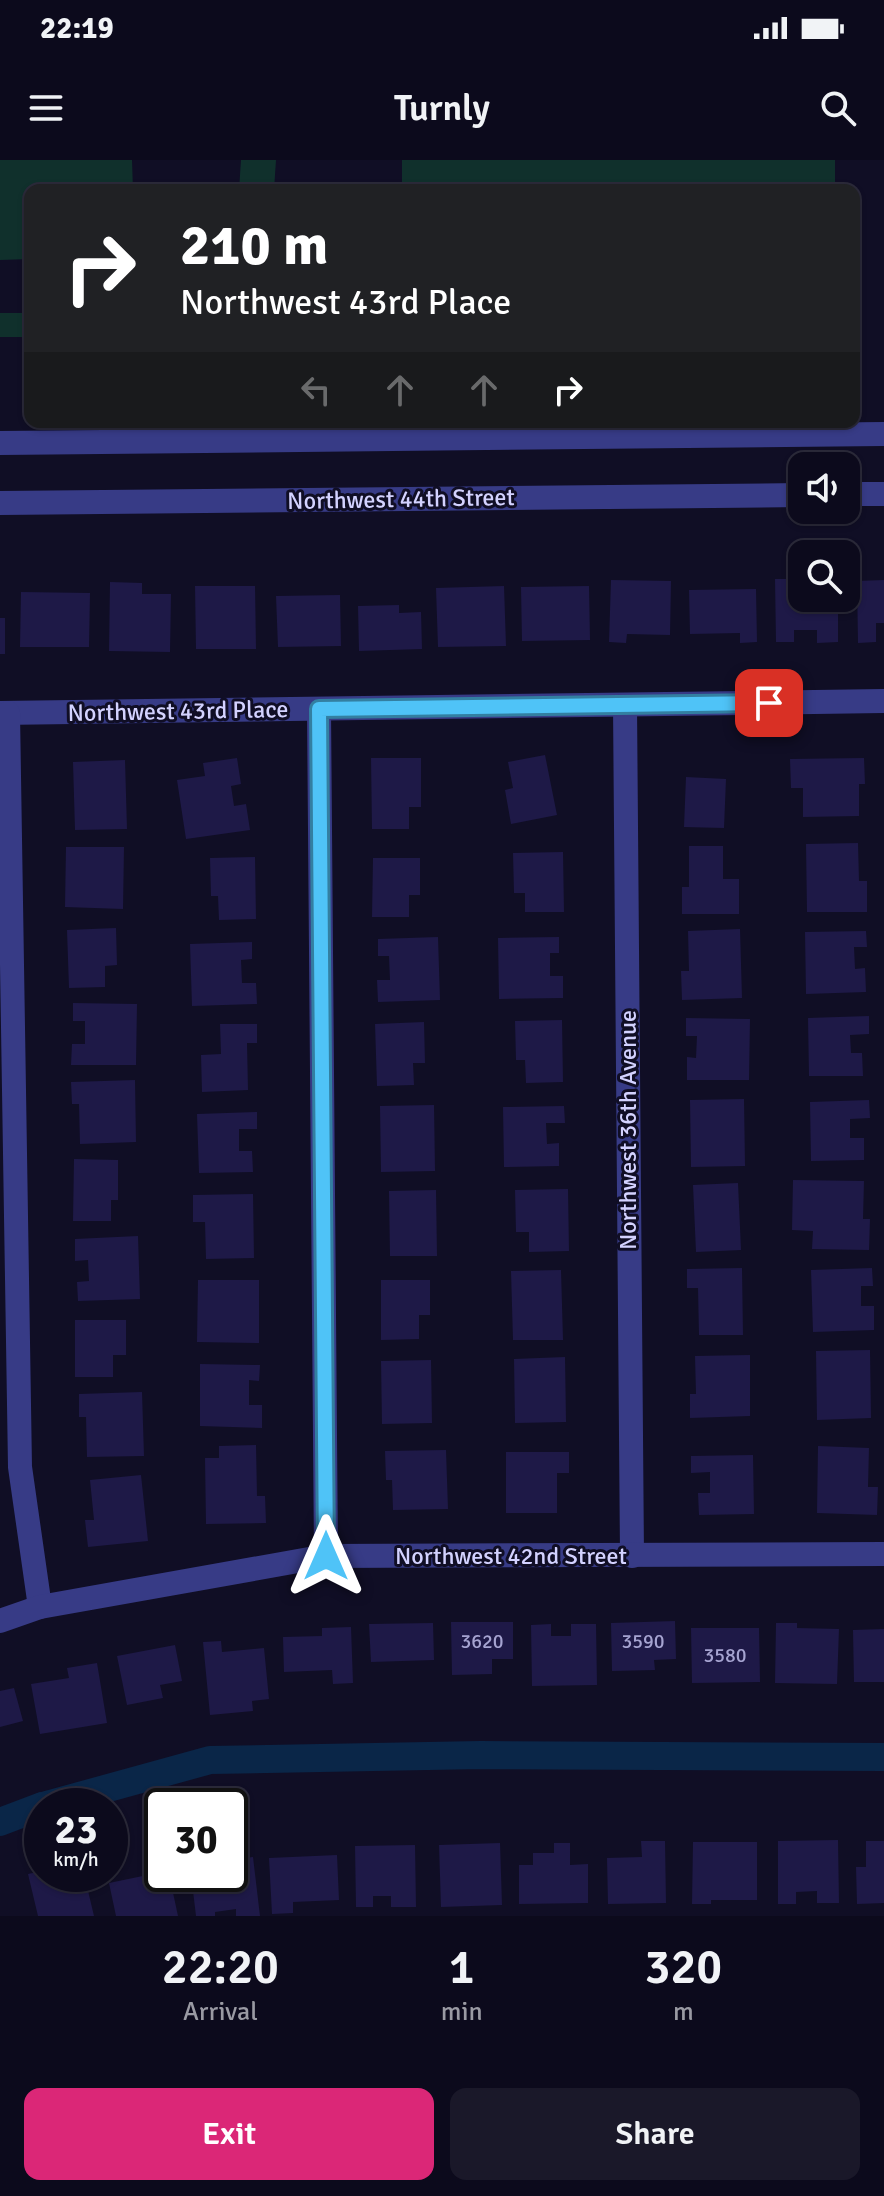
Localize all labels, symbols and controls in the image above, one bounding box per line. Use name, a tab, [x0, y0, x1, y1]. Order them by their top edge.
text: 22:19	[40, 10, 114, 47]
icon: menu	[24, 86, 68, 130]
text: Turnly	[394, 86, 490, 131]
icon: search	[816, 86, 860, 130]
text: 210 m	[180, 211, 328, 280]
icon: right	[48, 216, 152, 320]
text: Northwest 43rd Place	[180, 280, 511, 325]
icon: left	[294, 368, 338, 412]
icon: ahead	[378, 368, 422, 412]
icon: ahead	[462, 368, 506, 412]
icon: right	[546, 368, 590, 412]
map controls	[788, 452, 860, 612]
button: sound	[788, 452, 860, 524]
street label: Northwest 44th Street	[287, 482, 515, 516]
button: search	[788, 540, 860, 612]
pin	[735, 669, 803, 737]
icon: arrive	[747, 681, 791, 725]
street label: Northwest 43rd Place	[67, 694, 289, 728]
street label: Northwest 36th Avenue	[613, 1010, 643, 1250]
position arrow	[284, 1514, 368, 1598]
street label: Northwest 42nd Street	[395, 1541, 627, 1571]
house number: 3620	[460, 1629, 504, 1654]
house number: 3590	[621, 1629, 665, 1654]
house number: 3580	[703, 1643, 747, 1668]
speed limit sign: 30	[144, 1788, 248, 1892]
text: 23	[54, 1805, 98, 1855]
text: km/h	[53, 1847, 99, 1872]
text: 22:20	[162, 1938, 279, 1997]
text: 1	[449, 1938, 475, 1997]
text: 320	[644, 1938, 722, 1997]
text: Arrival	[183, 1996, 258, 2028]
text: min	[441, 1996, 483, 2028]
text: m	[673, 1996, 694, 2028]
button: Exit	[24, 2088, 434, 2180]
button: Share	[450, 2088, 860, 2180]

